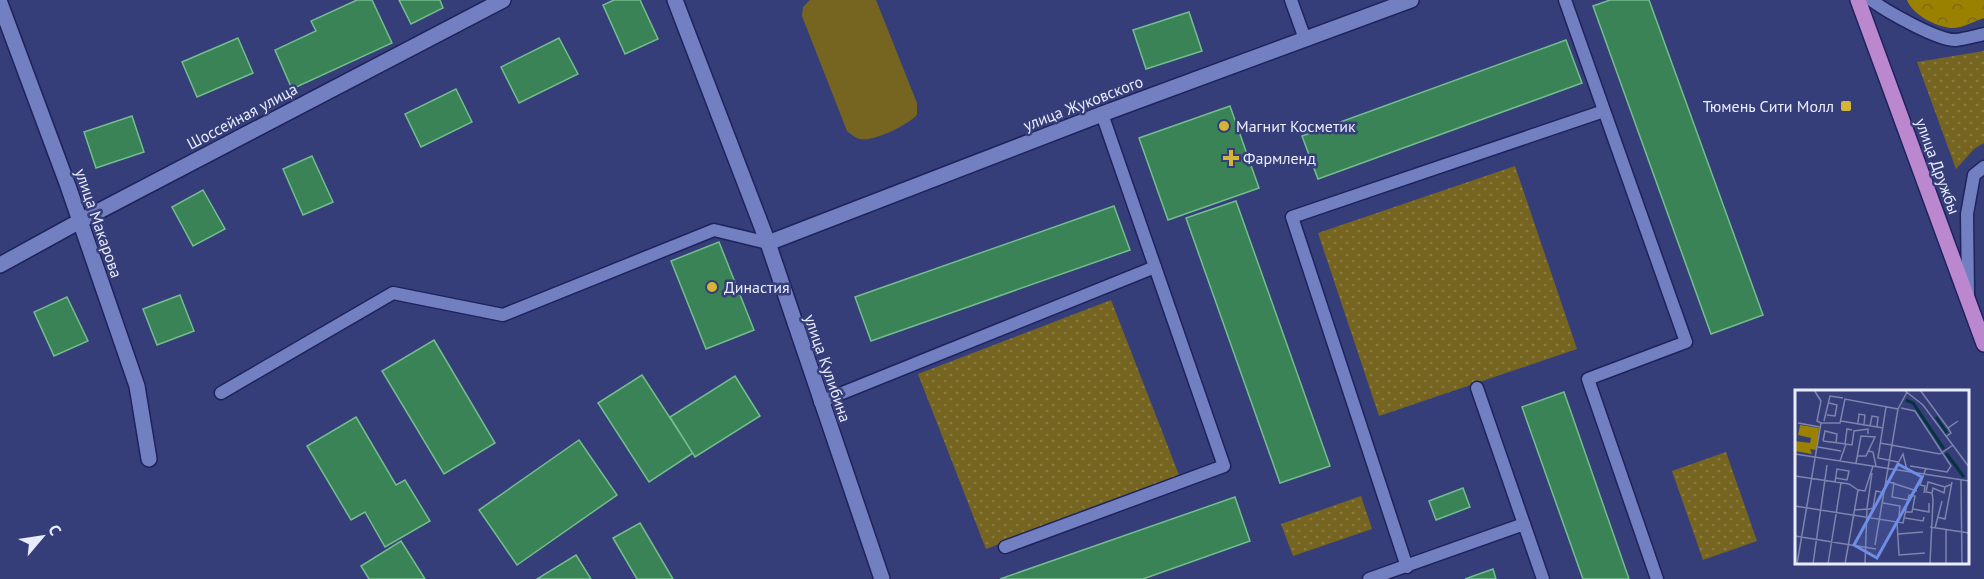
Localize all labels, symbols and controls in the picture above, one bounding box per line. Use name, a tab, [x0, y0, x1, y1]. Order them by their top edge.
street label: улица Жуковского	[1020, 71, 1146, 135]
street label: Шоссейная улица	[183, 78, 301, 154]
place label: Тюмень Сити Молл	[1703, 96, 1834, 116]
marker: Тюмень Сити Молл	[1839, 99, 1853, 113]
street label: улица Дружбы	[1911, 115, 1965, 217]
place label: Магнит Косметик	[1236, 116, 1356, 136]
marker: Магнит Косметик	[1217, 119, 1231, 133]
place label: Фармленд	[1243, 148, 1316, 168]
marker: Фармленд	[1224, 151, 1238, 165]
street label: улица Макарова	[71, 166, 127, 280]
place label: Династия	[724, 277, 790, 297]
marker: Династия	[705, 280, 719, 294]
street label: улица Кулибина	[800, 311, 856, 425]
inset map	[1795, 390, 1969, 564]
north arrow	[12, 507, 72, 567]
text: С	[44, 521, 66, 539]

